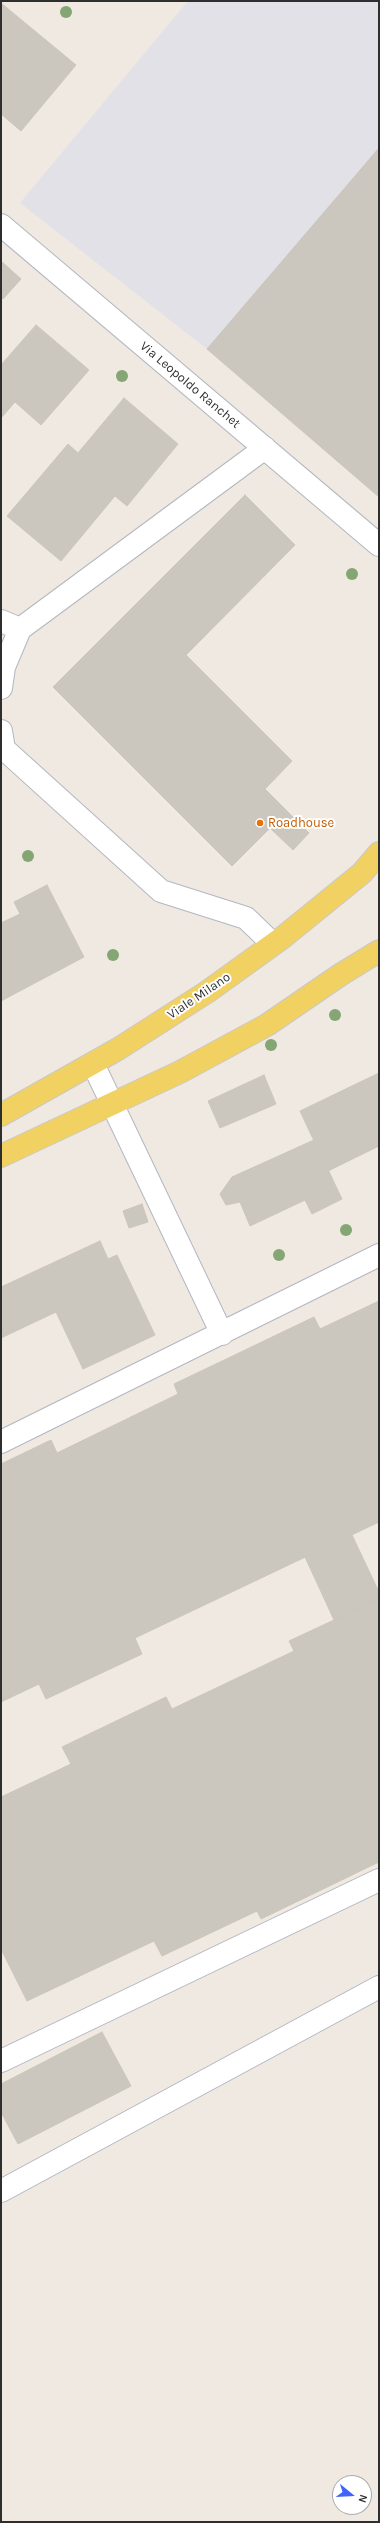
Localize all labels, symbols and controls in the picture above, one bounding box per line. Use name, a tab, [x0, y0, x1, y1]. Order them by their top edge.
street label: Via Leopoldo Ranchet	[136, 338, 244, 432]
place label: Roadhouse	[268, 815, 334, 831]
marker: Roadhouse	[255, 818, 265, 828]
street label: Viale Milano	[165, 969, 233, 1023]
north arrow	[332, 2475, 372, 2515]
text: N	[356, 2493, 370, 2504]

